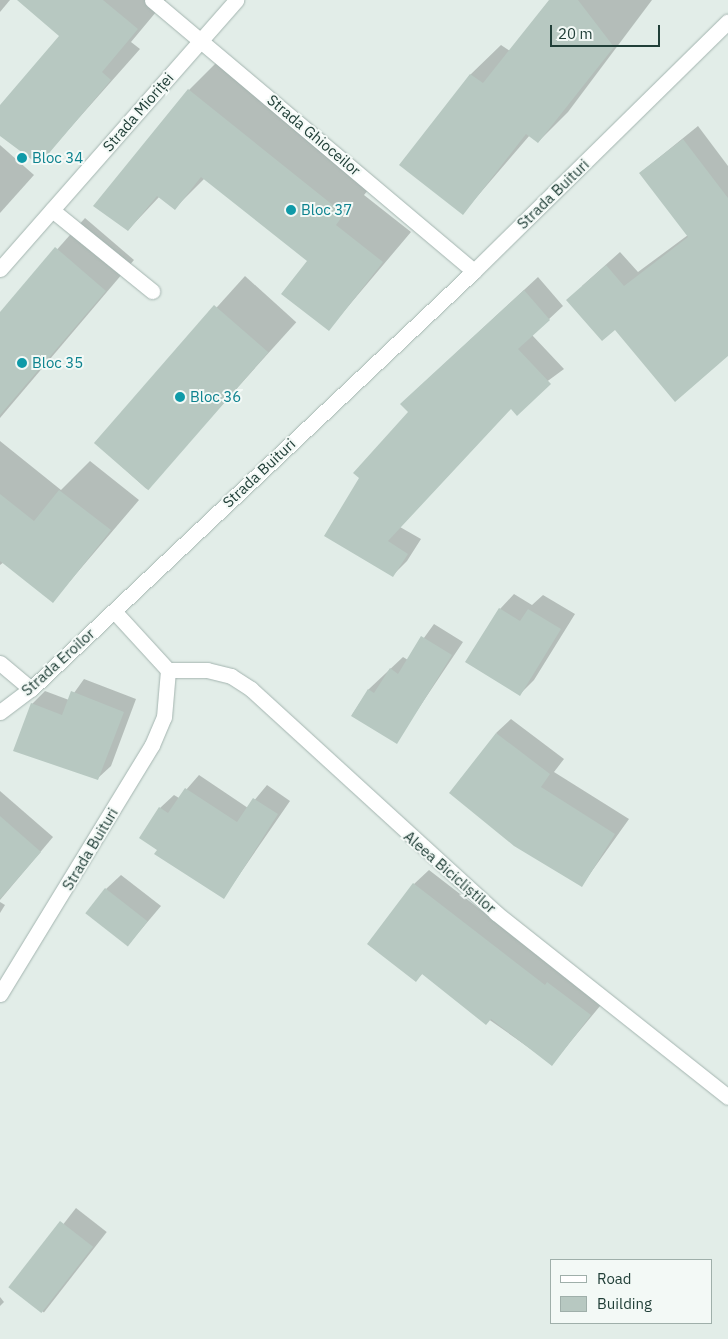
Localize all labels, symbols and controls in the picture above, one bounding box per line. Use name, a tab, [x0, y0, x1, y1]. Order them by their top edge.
scale bar	[553, 15, 663, 47]
text: 20 m	[558, 24, 593, 43]
street label: Strada Mioriței	[99, 69, 177, 155]
street label: Strada Ghioceilor	[264, 91, 364, 179]
place label: Bloc 34	[32, 149, 83, 167]
marker: Bloc 34	[16, 152, 28, 164]
street label: Strada Buituri	[513, 155, 593, 233]
place label: Bloc 37	[301, 201, 352, 219]
marker: Bloc 37	[285, 204, 297, 216]
place label: Bloc 35	[32, 354, 83, 372]
marker: Bloc 35	[16, 357, 28, 369]
place label: Bloc 36	[190, 388, 241, 406]
marker: Bloc 36	[174, 391, 186, 403]
street label: Strada Buituri	[219, 435, 299, 511]
street label: Strada Eroilor	[18, 625, 98, 699]
street label: Strada Buituri	[58, 805, 122, 893]
street label: Aleea Bicicliștilor	[400, 827, 500, 917]
legend	[550, 1259, 713, 1324]
text: Road	[597, 1269, 632, 1288]
text: Building	[597, 1294, 652, 1313]

